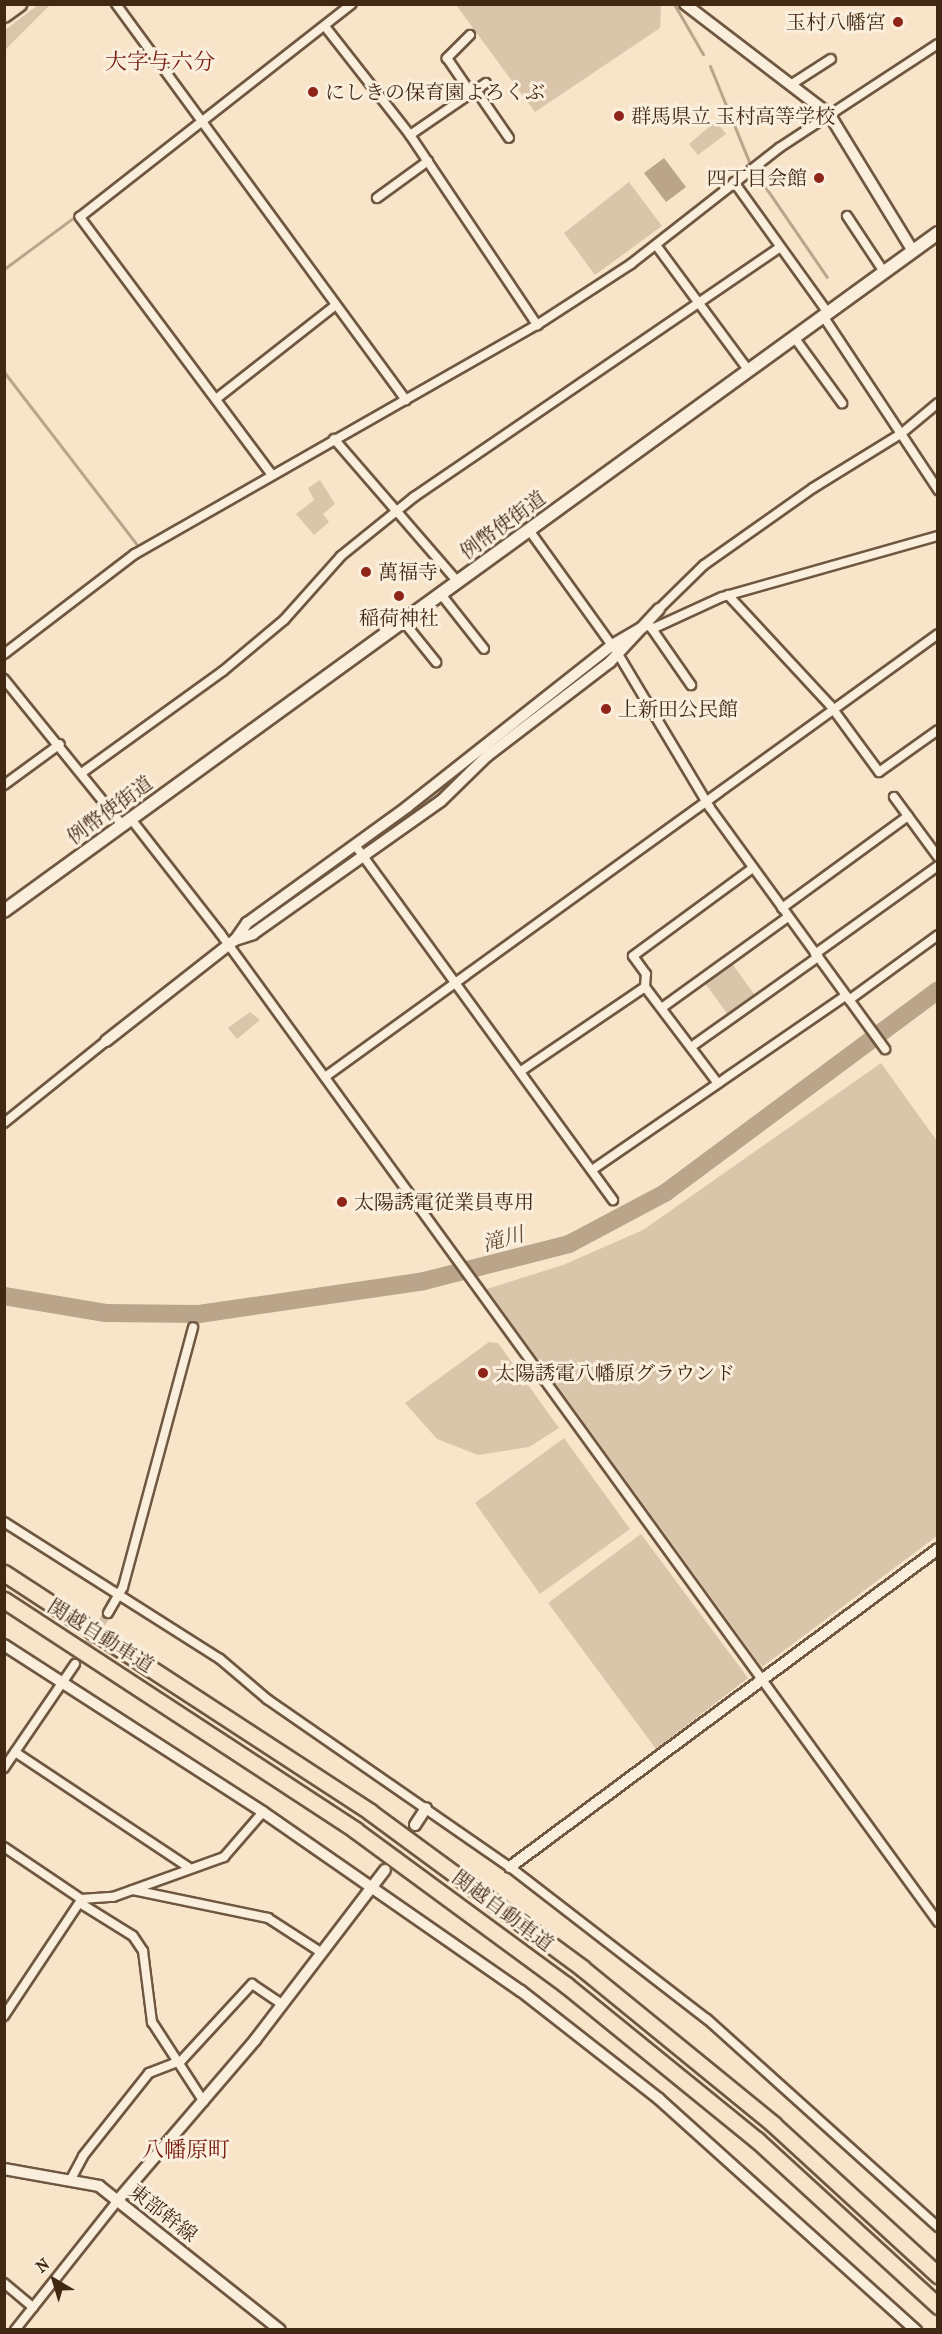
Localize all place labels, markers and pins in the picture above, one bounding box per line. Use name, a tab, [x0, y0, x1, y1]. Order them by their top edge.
place label: 玉村八幡宮	[786, 10, 886, 34]
marker: 玉村八幡宮	[891, 15, 905, 29]
place label: にしきの保育園よろくぶ	[325, 80, 545, 104]
marker: にしきの保育園よろくぶ	[306, 85, 320, 99]
place label: 群馬県立 玉村高等学校	[631, 104, 835, 128]
marker: 群馬県立 玉村高等学校	[612, 109, 626, 123]
place label: 四丁目会館	[707, 166, 807, 190]
marker: 四丁目会館	[812, 171, 826, 185]
place label: 萬福寺	[378, 560, 438, 584]
marker: 萬福寺	[359, 565, 373, 579]
marker: 稲荷神社	[392, 589, 406, 603]
place label: 稲荷神社	[359, 606, 439, 630]
place label: 上新田公民館	[618, 697, 738, 721]
marker: 上新田公民館	[599, 702, 613, 716]
place label: 太陽誘電従業員専用	[354, 1190, 534, 1214]
marker: 太陽誘電従業員専用	[335, 1195, 349, 1209]
place label: 太陽誘電八幡原グラウンド	[495, 1361, 735, 1385]
marker: 太陽誘電八幡原グラウンド	[476, 1366, 490, 1380]

